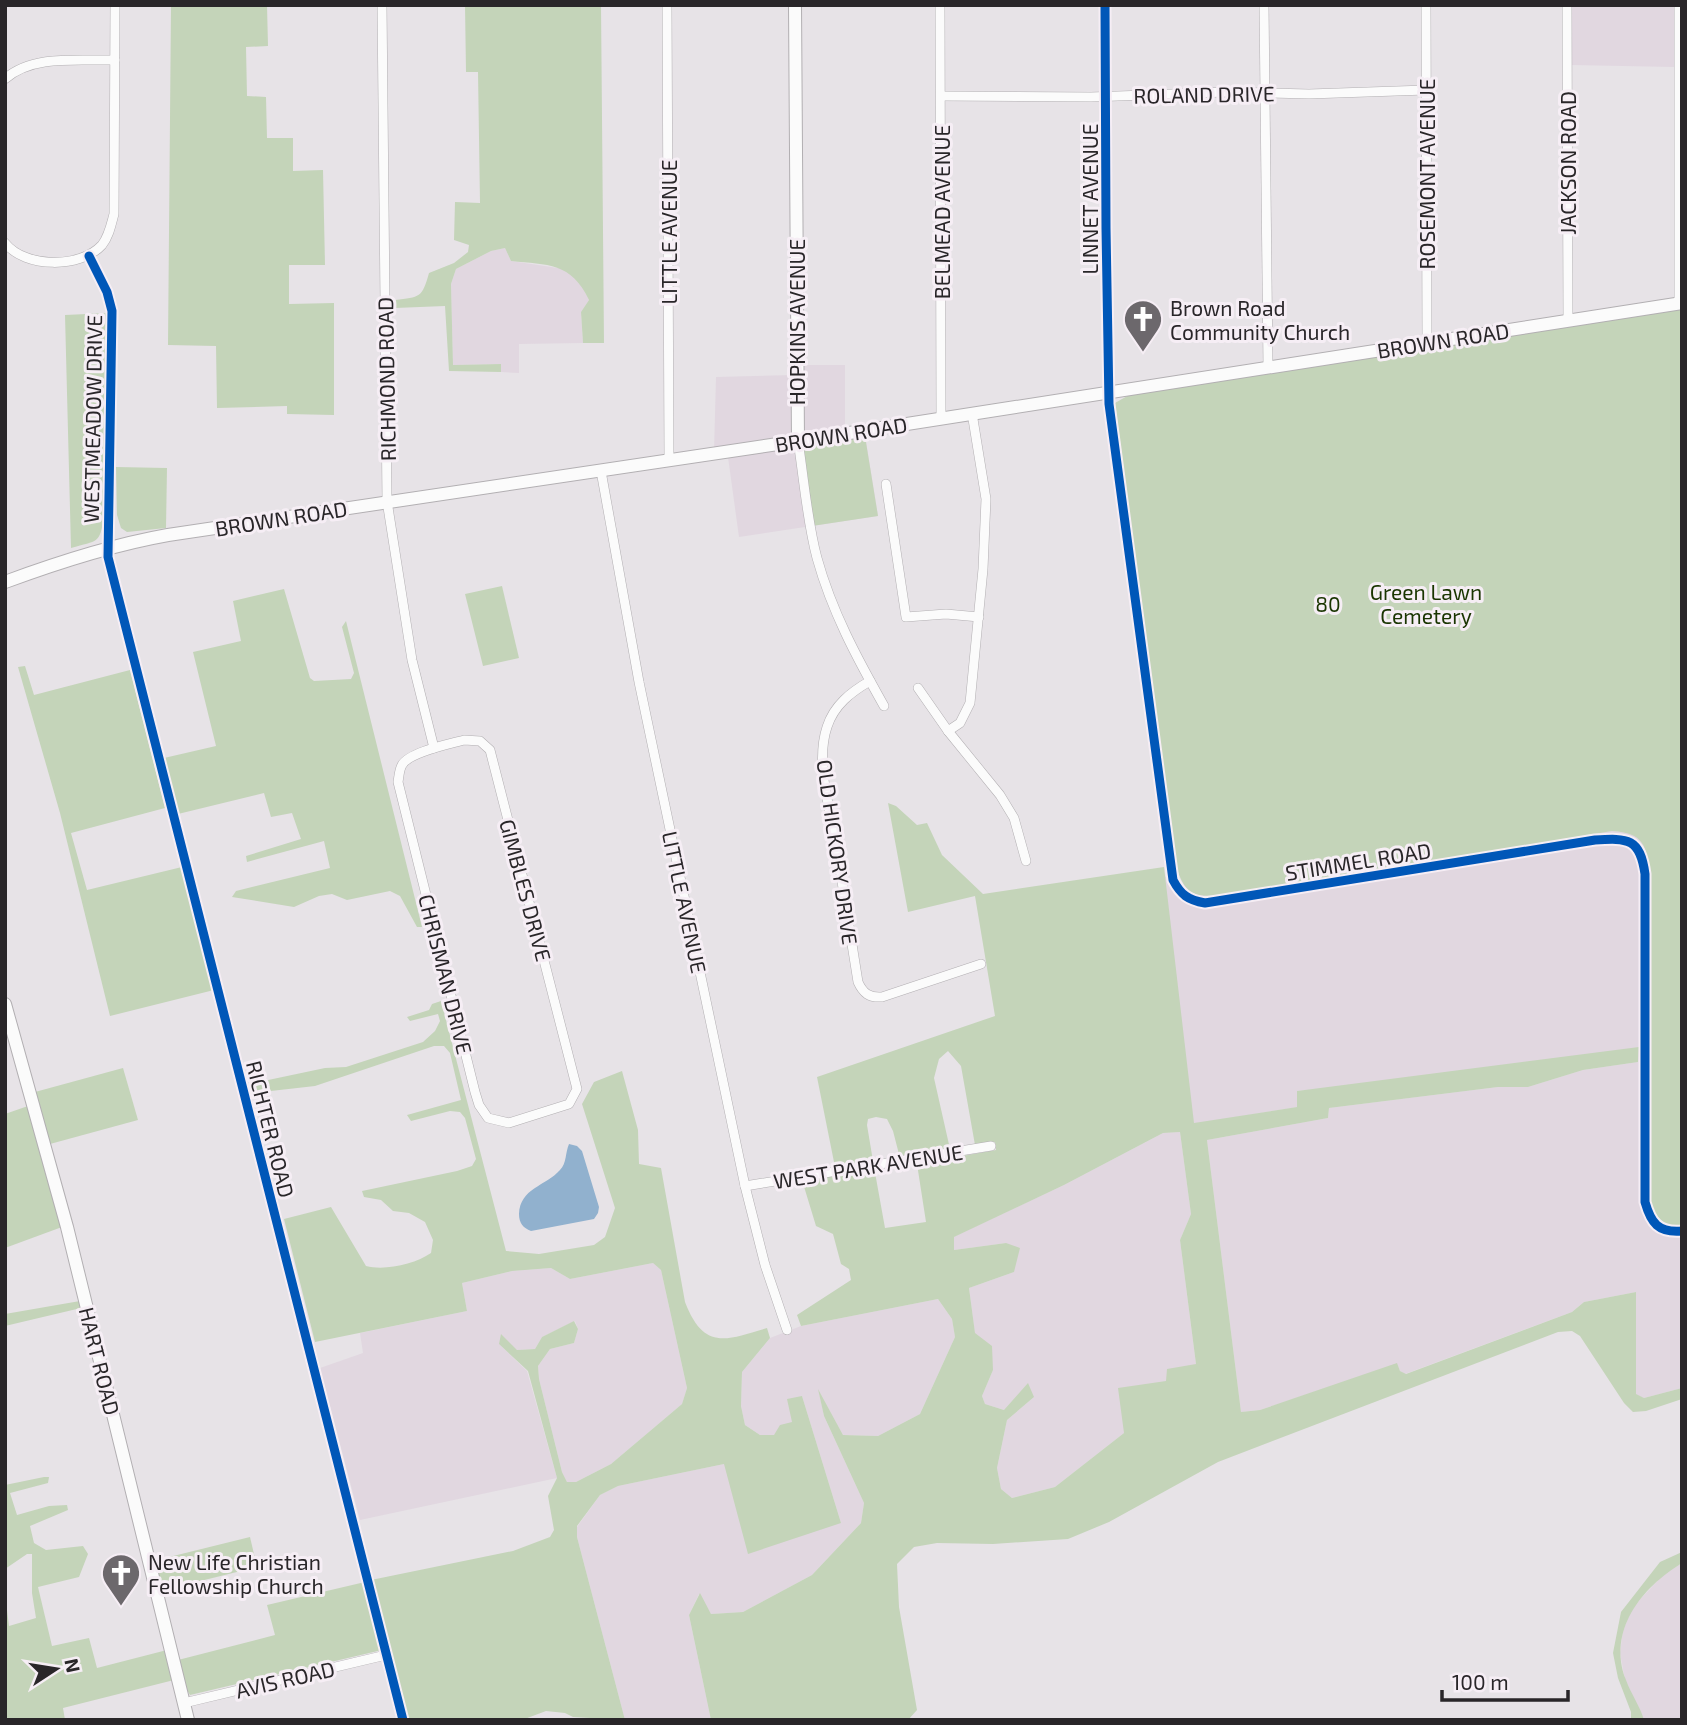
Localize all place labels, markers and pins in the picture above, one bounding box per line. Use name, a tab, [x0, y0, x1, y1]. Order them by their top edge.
place label: Brown Road Community Church	[1170, 295, 1350, 344]
church icon: Brown Road Community Church	[1122, 298, 1164, 353]
place label: New Life Christian Fellowship Church	[148, 1549, 324, 1598]
church icon: New Life Christian Fellowship Church	[100, 1552, 142, 1607]

